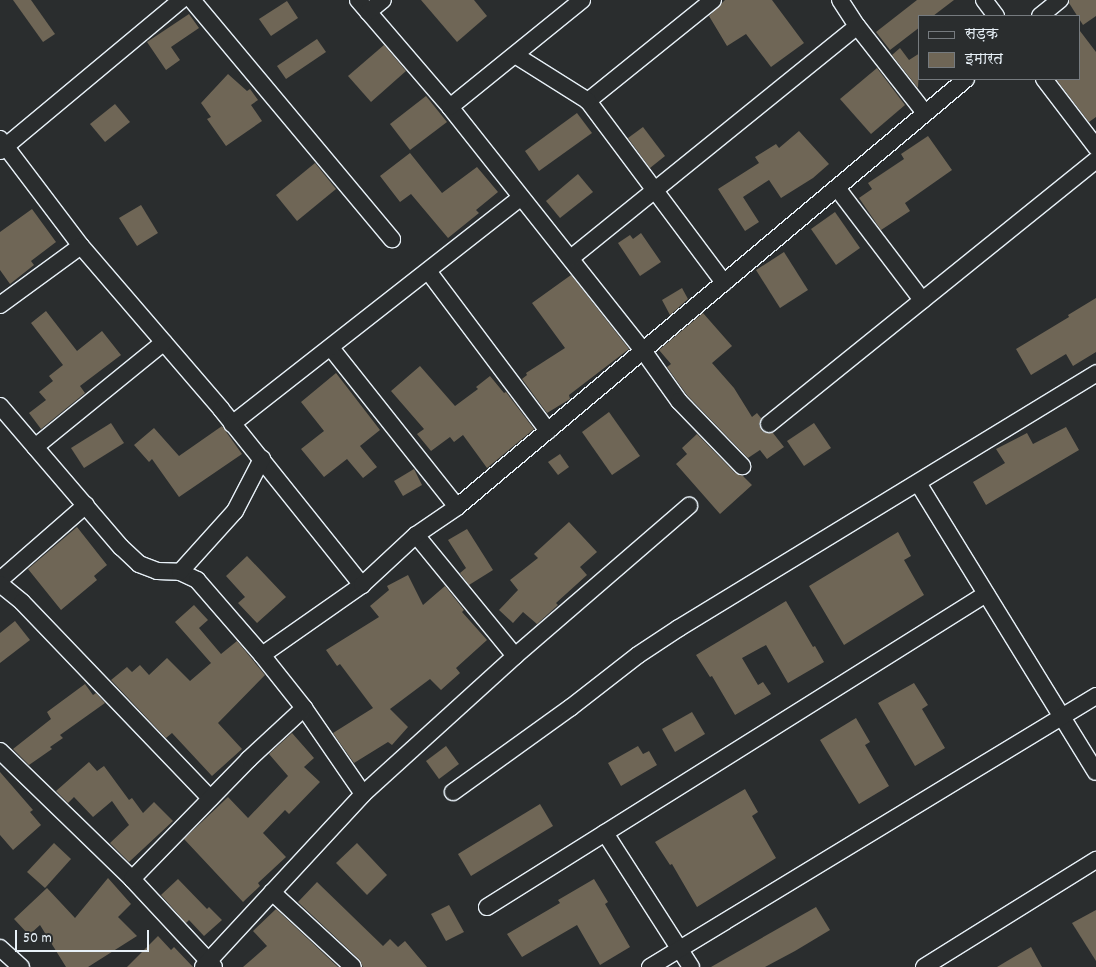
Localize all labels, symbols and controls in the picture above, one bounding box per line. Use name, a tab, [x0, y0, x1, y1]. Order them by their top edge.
legend	[918, 15, 1081, 80]
text: सड़क	[965, 24, 998, 46]
text: इमारत	[965, 49, 1003, 71]
scale bar	[18, 920, 151, 952]
text: 50 m	[23, 928, 52, 950]

